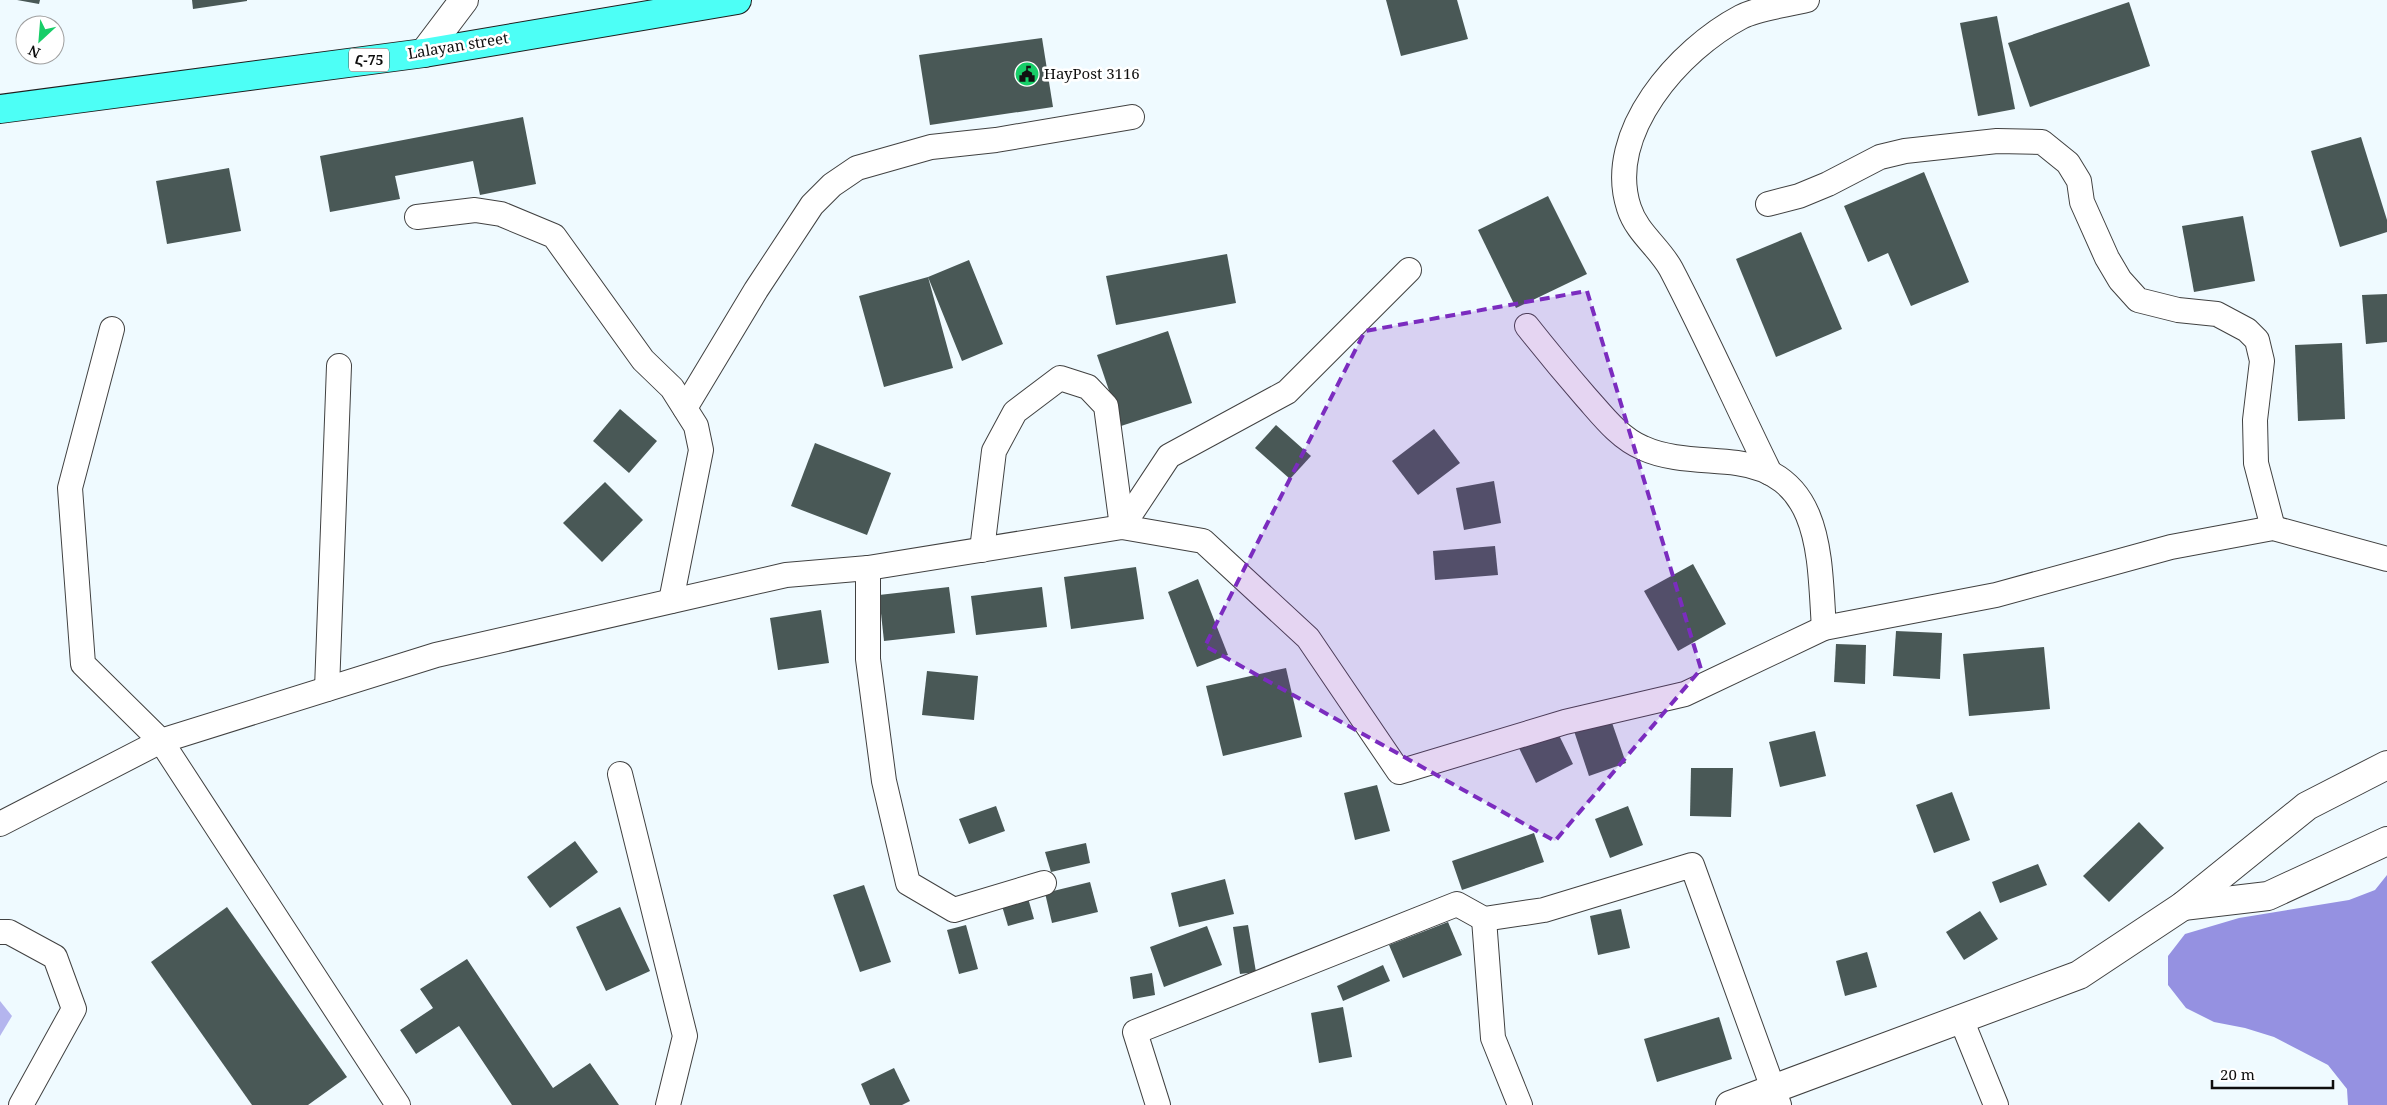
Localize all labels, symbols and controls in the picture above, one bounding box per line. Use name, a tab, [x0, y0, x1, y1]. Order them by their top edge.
north arrow	[15, 15, 65, 65]
street label: Lalayan street	[406, 27, 510, 63]
text: N	[25, 41, 43, 63]
road number: Հ-75	[349, 48, 389, 72]
public building icon: HayPost 3116	[1014, 61, 1040, 87]
place label: HayPost 3116	[1044, 63, 1140, 83]
scale bar	[2212, 1058, 2333, 1090]
text: 20 m	[2220, 1064, 2255, 1084]

